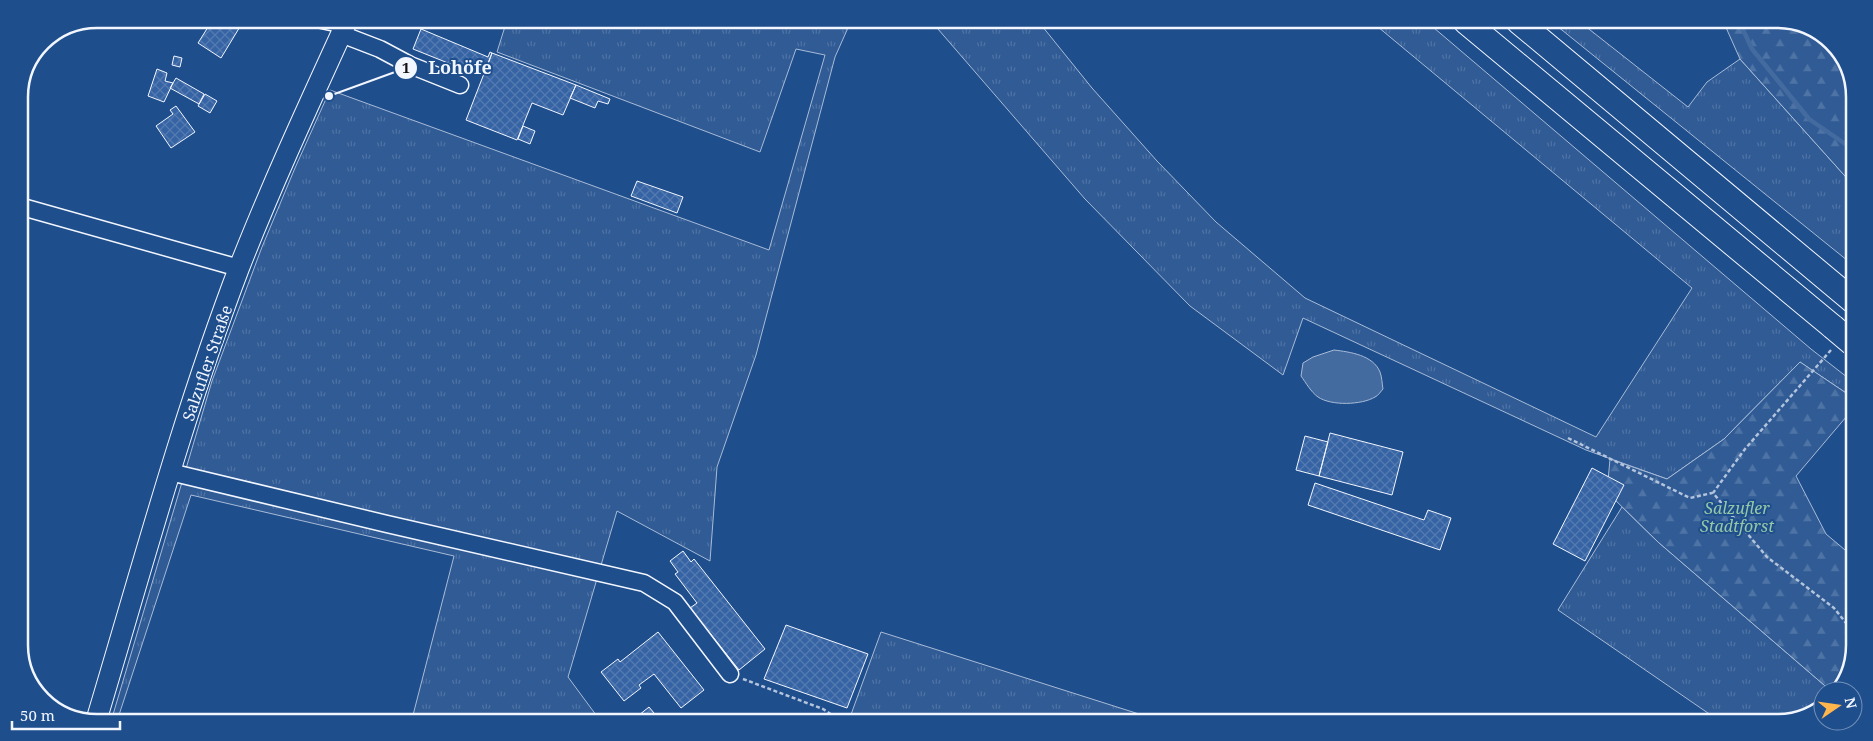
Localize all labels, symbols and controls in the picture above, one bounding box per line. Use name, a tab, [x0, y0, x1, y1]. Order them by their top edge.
callout: Lohöfe	[393, 51, 502, 84]
text: Lohöfe	[428, 55, 492, 79]
text: 1	[402, 57, 410, 77]
street label: Salzufler Straße	[177, 302, 237, 424]
park label: Salzufler Stadtforst	[1700, 497, 1774, 537]
north arrow	[1813, 681, 1863, 731]
text: N	[1841, 695, 1862, 710]
scale bar	[12, 698, 120, 730]
text: 50 m	[20, 705, 55, 725]

